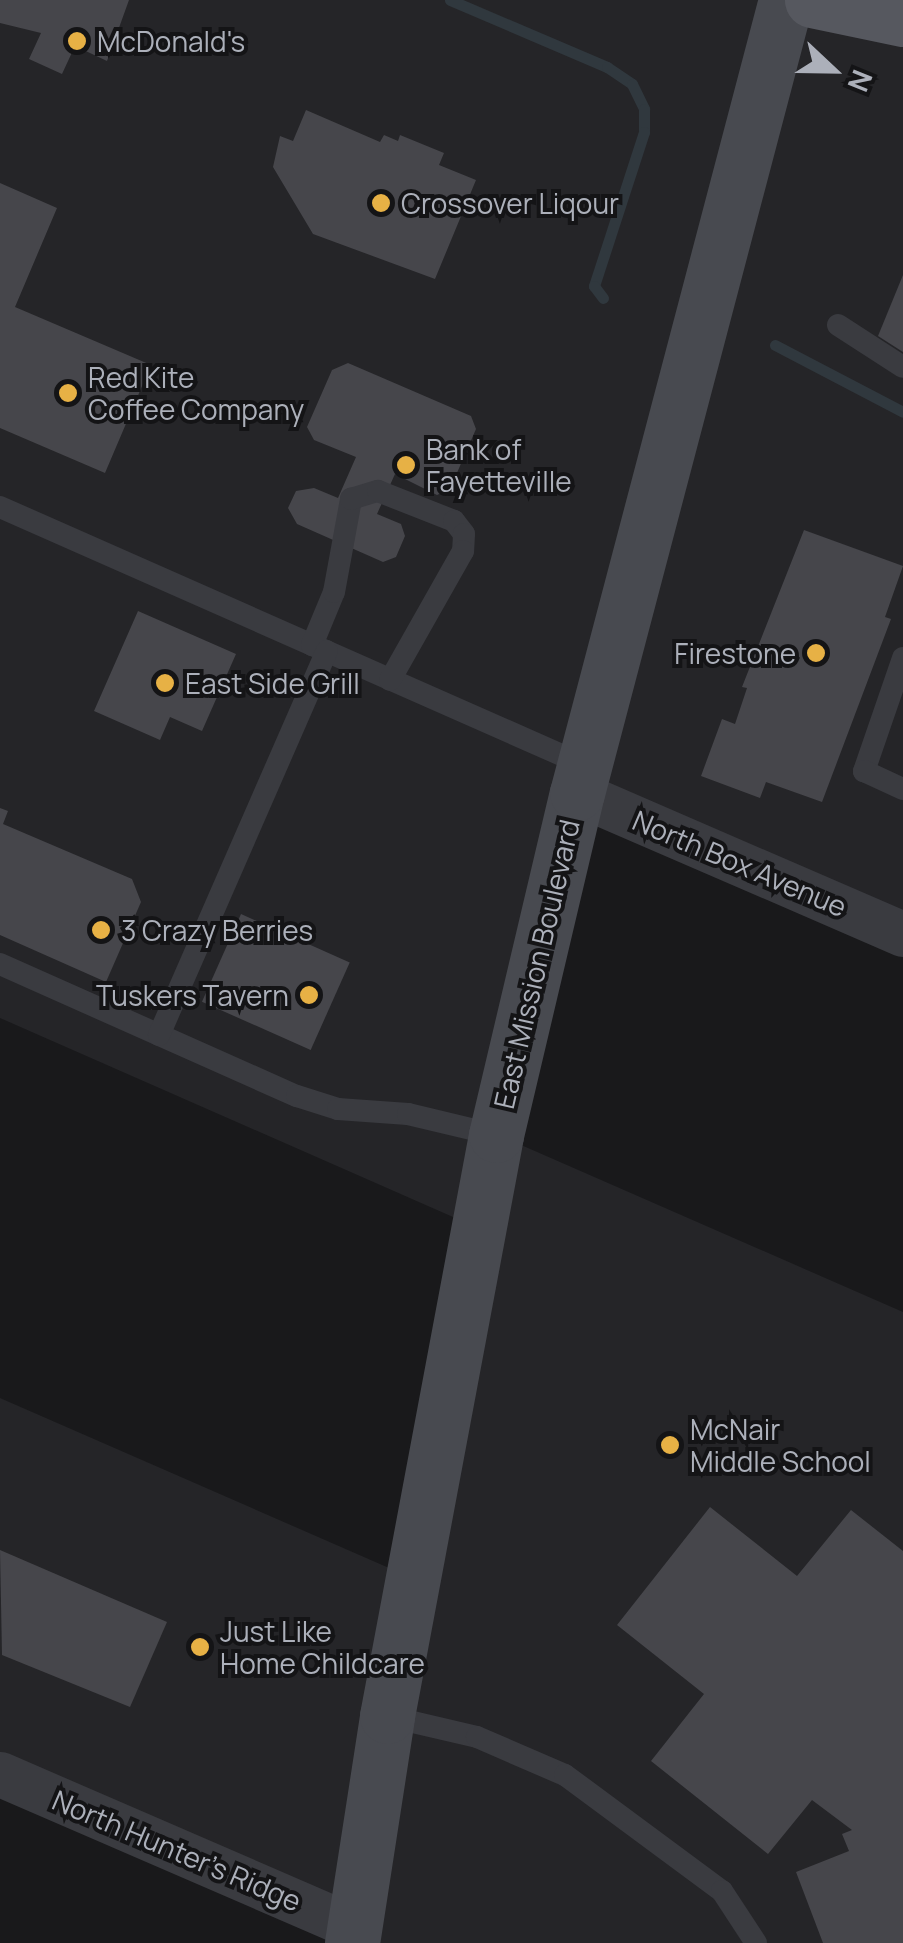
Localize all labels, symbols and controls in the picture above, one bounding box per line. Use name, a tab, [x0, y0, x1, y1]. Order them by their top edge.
north arrow	[783, 20, 883, 120]
place label: McDonald's	[97, 24, 245, 58]
marker: McDonald's	[66, 30, 88, 52]
text: N	[839, 65, 882, 98]
place label: Crossover Liqour	[401, 186, 619, 220]
marker: Crossover Liqour	[370, 192, 392, 214]
place label: Red Kite Coffee Company	[88, 360, 304, 426]
marker: Red Kite Coffee Company	[57, 382, 79, 404]
place label: Bank of Fayetteville	[426, 432, 572, 498]
marker: Bank of Fayetteville	[395, 454, 417, 476]
place label: Firestone	[674, 636, 796, 670]
marker: Firestone	[805, 642, 827, 664]
place label: East Side Grill	[185, 666, 360, 700]
marker: East Side Grill	[154, 672, 176, 694]
street label: North Box Avenue	[628, 803, 852, 923]
street label: East Mission Boulevard	[486, 816, 586, 1112]
place label: 3 Crazy Berries	[121, 913, 313, 947]
marker: 3 Crazy Berries	[90, 919, 112, 941]
place label: Tuskers Tavern	[96, 978, 289, 1012]
marker: Tuskers Tavern	[298, 984, 320, 1006]
place label: McNair Middle School	[690, 1412, 871, 1478]
marker: McNair Middle School	[659, 1434, 681, 1456]
place label: Just Like Home Childcare	[220, 1614, 425, 1680]
marker: Just Like Home Childcare	[189, 1636, 211, 1658]
street label: North Hunter's Ridge	[48, 1782, 306, 1918]

